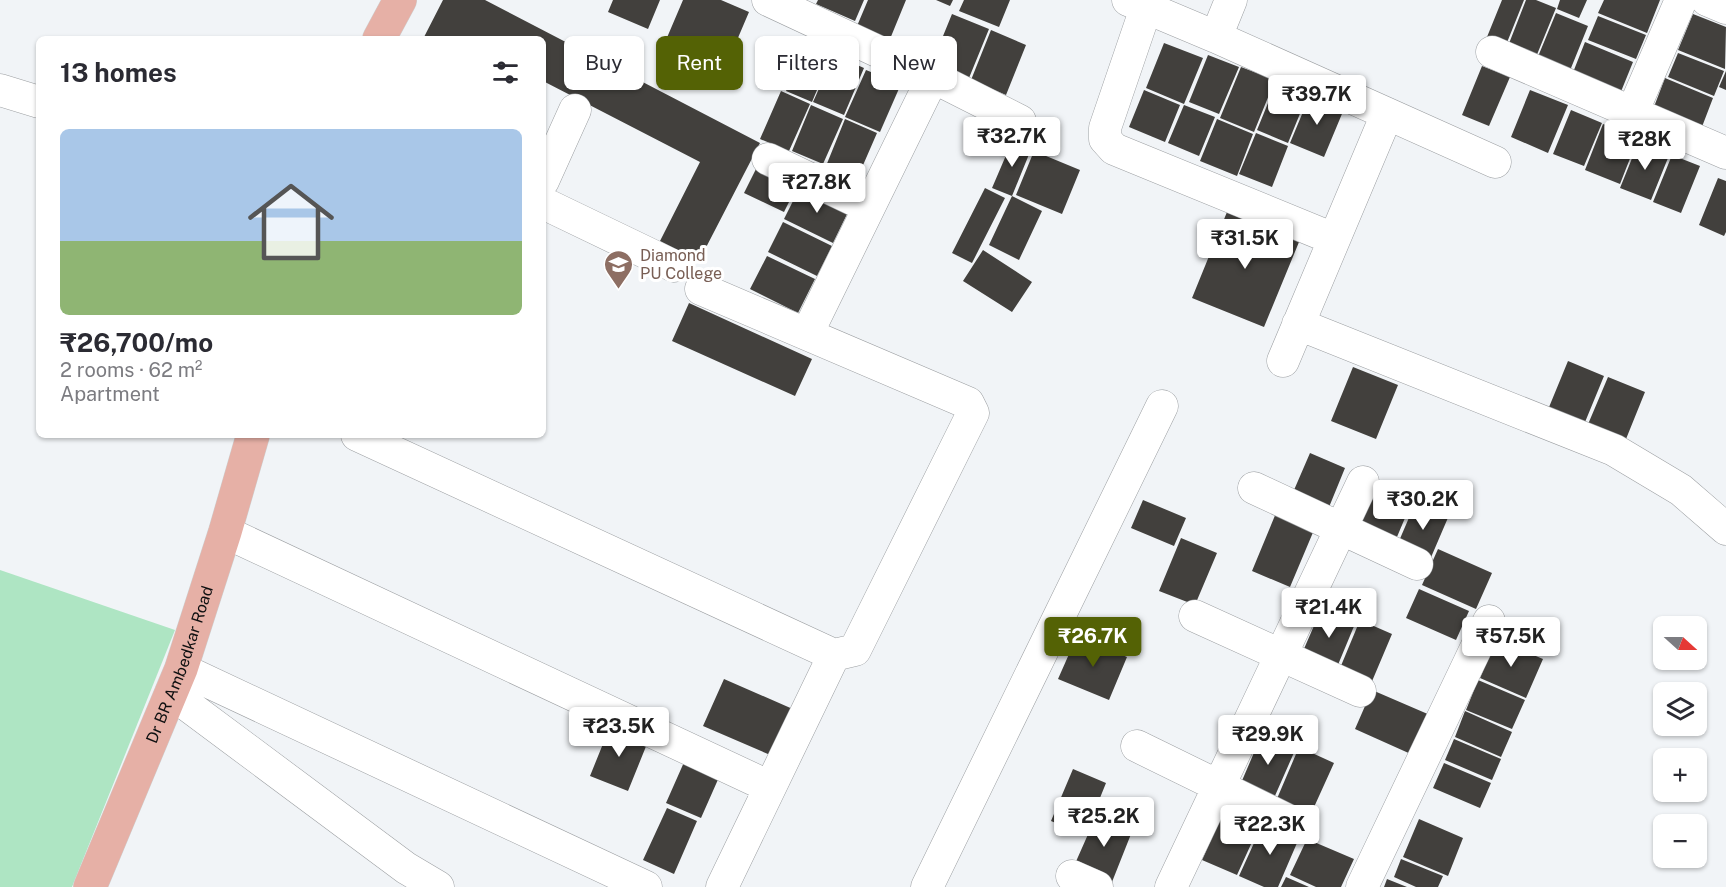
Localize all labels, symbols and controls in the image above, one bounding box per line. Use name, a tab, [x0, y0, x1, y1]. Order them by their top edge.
chip: Buy	[564, 36, 644, 90]
chip: Rent	[656, 36, 743, 90]
chip: Filters	[755, 36, 859, 90]
chip: New	[871, 36, 957, 90]
icon: filters	[489, 56, 522, 89]
text: 13 homes	[60, 57, 177, 88]
pin: ₹39.7K	[1268, 75, 1366, 126]
text: ₹39.7K	[1282, 82, 1352, 106]
pin: ₹32.7K	[963, 117, 1061, 168]
pin: ₹28K	[1609, 120, 1681, 171]
text: ₹32.7K	[977, 124, 1047, 148]
text: ₹28K	[1618, 127, 1672, 151]
pin: ₹27.8K	[768, 163, 866, 214]
icon: home	[237, 168, 345, 276]
text: ₹27.8K	[783, 170, 851, 194]
pin: ₹31.5K	[1196, 219, 1294, 270]
text: ₹31.5K	[1211, 226, 1279, 250]
place label: Diamond PU College	[640, 246, 722, 283]
school or university icon: Diamond PU College	[603, 248, 635, 290]
text: ₹26,700/mo	[60, 327, 213, 358]
text: 2 rooms · 62 m²	[60, 358, 202, 382]
text: Apartment	[60, 382, 160, 406]
pin: ₹30.2K	[1374, 480, 1472, 531]
text: ₹30.2K	[1387, 487, 1459, 511]
street label: Dr BR Ambedkar Road	[142, 584, 217, 746]
pin: ₹21.4K	[1280, 588, 1378, 639]
text: ₹21.4K	[1296, 595, 1362, 619]
north arrow	[1653, 616, 1707, 670]
map controls	[1653, 616, 1707, 868]
pin: ₹26.7K	[1044, 617, 1142, 668]
pin: ₹57.5K	[1462, 617, 1560, 668]
text: ₹26.7K	[1058, 624, 1128, 648]
text: ₹57.5K	[1476, 624, 1546, 648]
button: layers	[1653, 682, 1707, 736]
pin: ₹23.5K	[570, 707, 668, 758]
text: ₹23.5K	[583, 714, 655, 738]
pin: ₹29.9K	[1219, 715, 1317, 766]
text: ₹29.9K	[1232, 722, 1304, 746]
button: +	[1653, 748, 1707, 802]
pin: ₹25.2K	[1055, 797, 1153, 848]
text: ₹25.2K	[1068, 804, 1140, 828]
pin: ₹22.3K	[1221, 805, 1319, 856]
text: ₹22.3K	[1234, 812, 1306, 836]
button: −	[1653, 814, 1707, 868]

